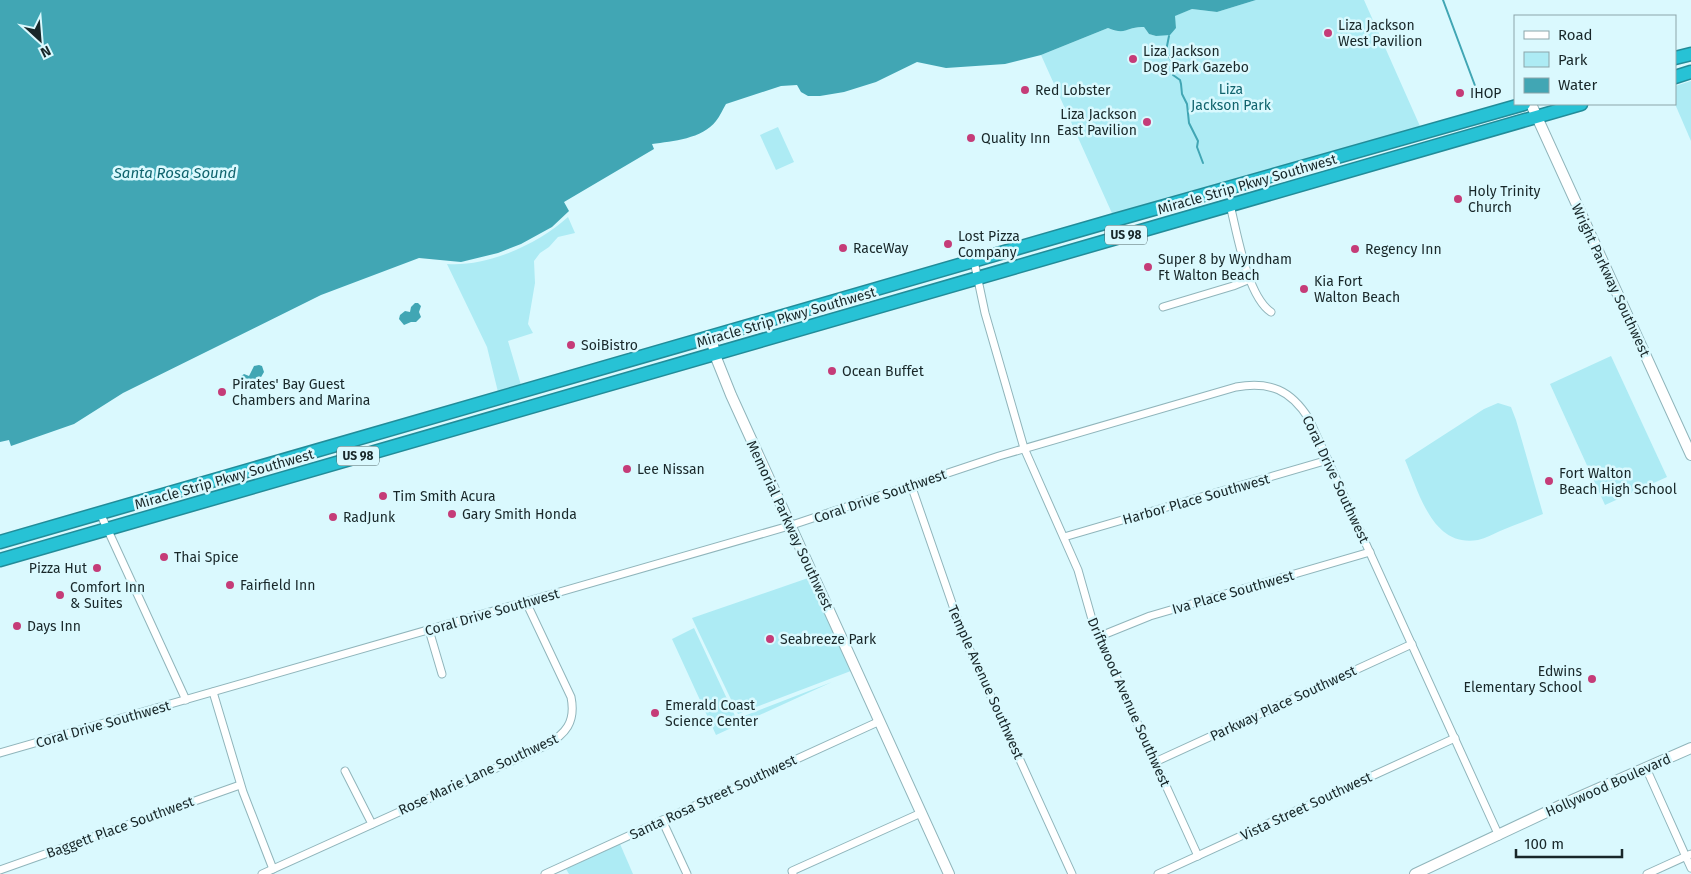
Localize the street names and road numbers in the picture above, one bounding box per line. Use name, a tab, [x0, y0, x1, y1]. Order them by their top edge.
street label: Miracle Strip Pkwy Southwest	[1156, 150, 1340, 218]
street label: Wright Parkway Southwest	[1568, 201, 1654, 360]
road number: US 98	[1105, 226, 1147, 244]
street label: Miracle Strip Pkwy Southwest	[695, 283, 879, 351]
street label: Coral Drive Southwest	[1298, 413, 1373, 547]
street label: Memorial Parkway Southwest	[743, 438, 837, 614]
street label: Miracle Strip Pkwy Southwest	[133, 445, 317, 513]
road number: US 98	[337, 446, 379, 466]
street label: Coral Drive Southwest	[812, 466, 950, 527]
street label: Harbor Place Southwest	[1121, 470, 1272, 529]
street label: Iva Place Southwest	[1170, 567, 1297, 618]
street label: Coral Drive Southwest	[423, 585, 562, 640]
street label: Temple Avenue Southwest	[944, 603, 1028, 763]
street label: Driftwood Avenue Southwest	[1084, 615, 1174, 790]
street label: Parkway Place Southwest	[1207, 662, 1360, 745]
street label: Coral Drive Southwest	[34, 697, 173, 752]
street label: Rose Marie Lane Southwest	[396, 730, 561, 819]
street label: Hollywood Boulevard	[1543, 750, 1673, 821]
street label: Santa Rosa Street Southwest	[627, 751, 800, 844]
street label: Vista Street Southwest	[1238, 768, 1375, 844]
street label: Baggett Place Southwest	[44, 793, 197, 862]

